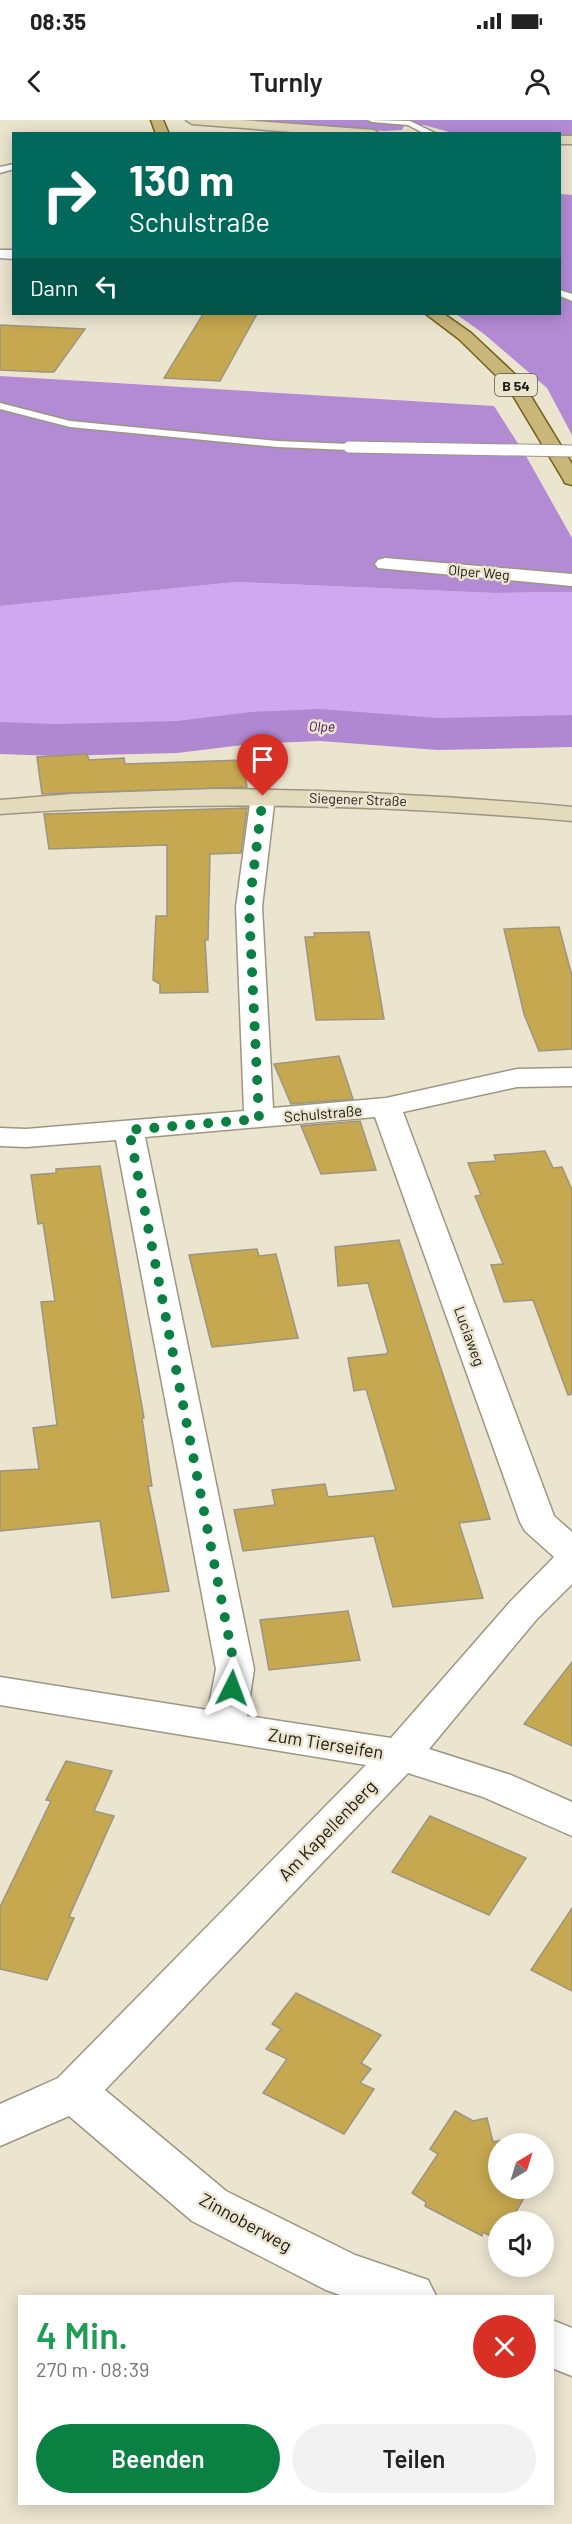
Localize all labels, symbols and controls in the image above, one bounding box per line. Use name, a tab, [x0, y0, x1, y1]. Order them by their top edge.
text: 08:35	[30, 8, 86, 34]
icon: back	[18, 65, 51, 98]
text: Turnly	[249, 65, 323, 97]
icon: person	[521, 65, 554, 98]
text: 130 m	[129, 154, 234, 204]
icon: right	[30, 156, 108, 234]
text: Schulstraße	[129, 205, 270, 237]
icon: left	[90, 270, 123, 303]
text: Dann	[30, 274, 78, 300]
road number: B 54	[495, 374, 537, 396]
street label: Olper Weg	[448, 561, 510, 583]
water label: Olpe	[309, 717, 335, 735]
pin	[237, 734, 288, 796]
icon: arrive	[246, 743, 279, 776]
street label: Siegener Straße	[309, 789, 407, 809]
street label: Schulstraße	[283, 1101, 363, 1125]
street label: Luciaweg	[451, 1304, 489, 1368]
position arrow	[200, 1656, 264, 1720]
street label: Zum Tierseifen	[267, 1723, 385, 1763]
street label: Am Kapellenberg	[273, 1775, 381, 1885]
north arrow	[488, 2133, 554, 2199]
map controls	[488, 2133, 554, 2277]
street label: Zinnoberweg	[196, 2188, 296, 2256]
button: sound	[488, 2211, 554, 2277]
text: 4 Min.	[36, 2313, 128, 2356]
button: close	[473, 2315, 536, 2378]
text: 270 m · 08:39	[36, 2357, 149, 2381]
button: Beenden	[36, 2424, 280, 2493]
button: Teilen	[292, 2424, 536, 2493]

